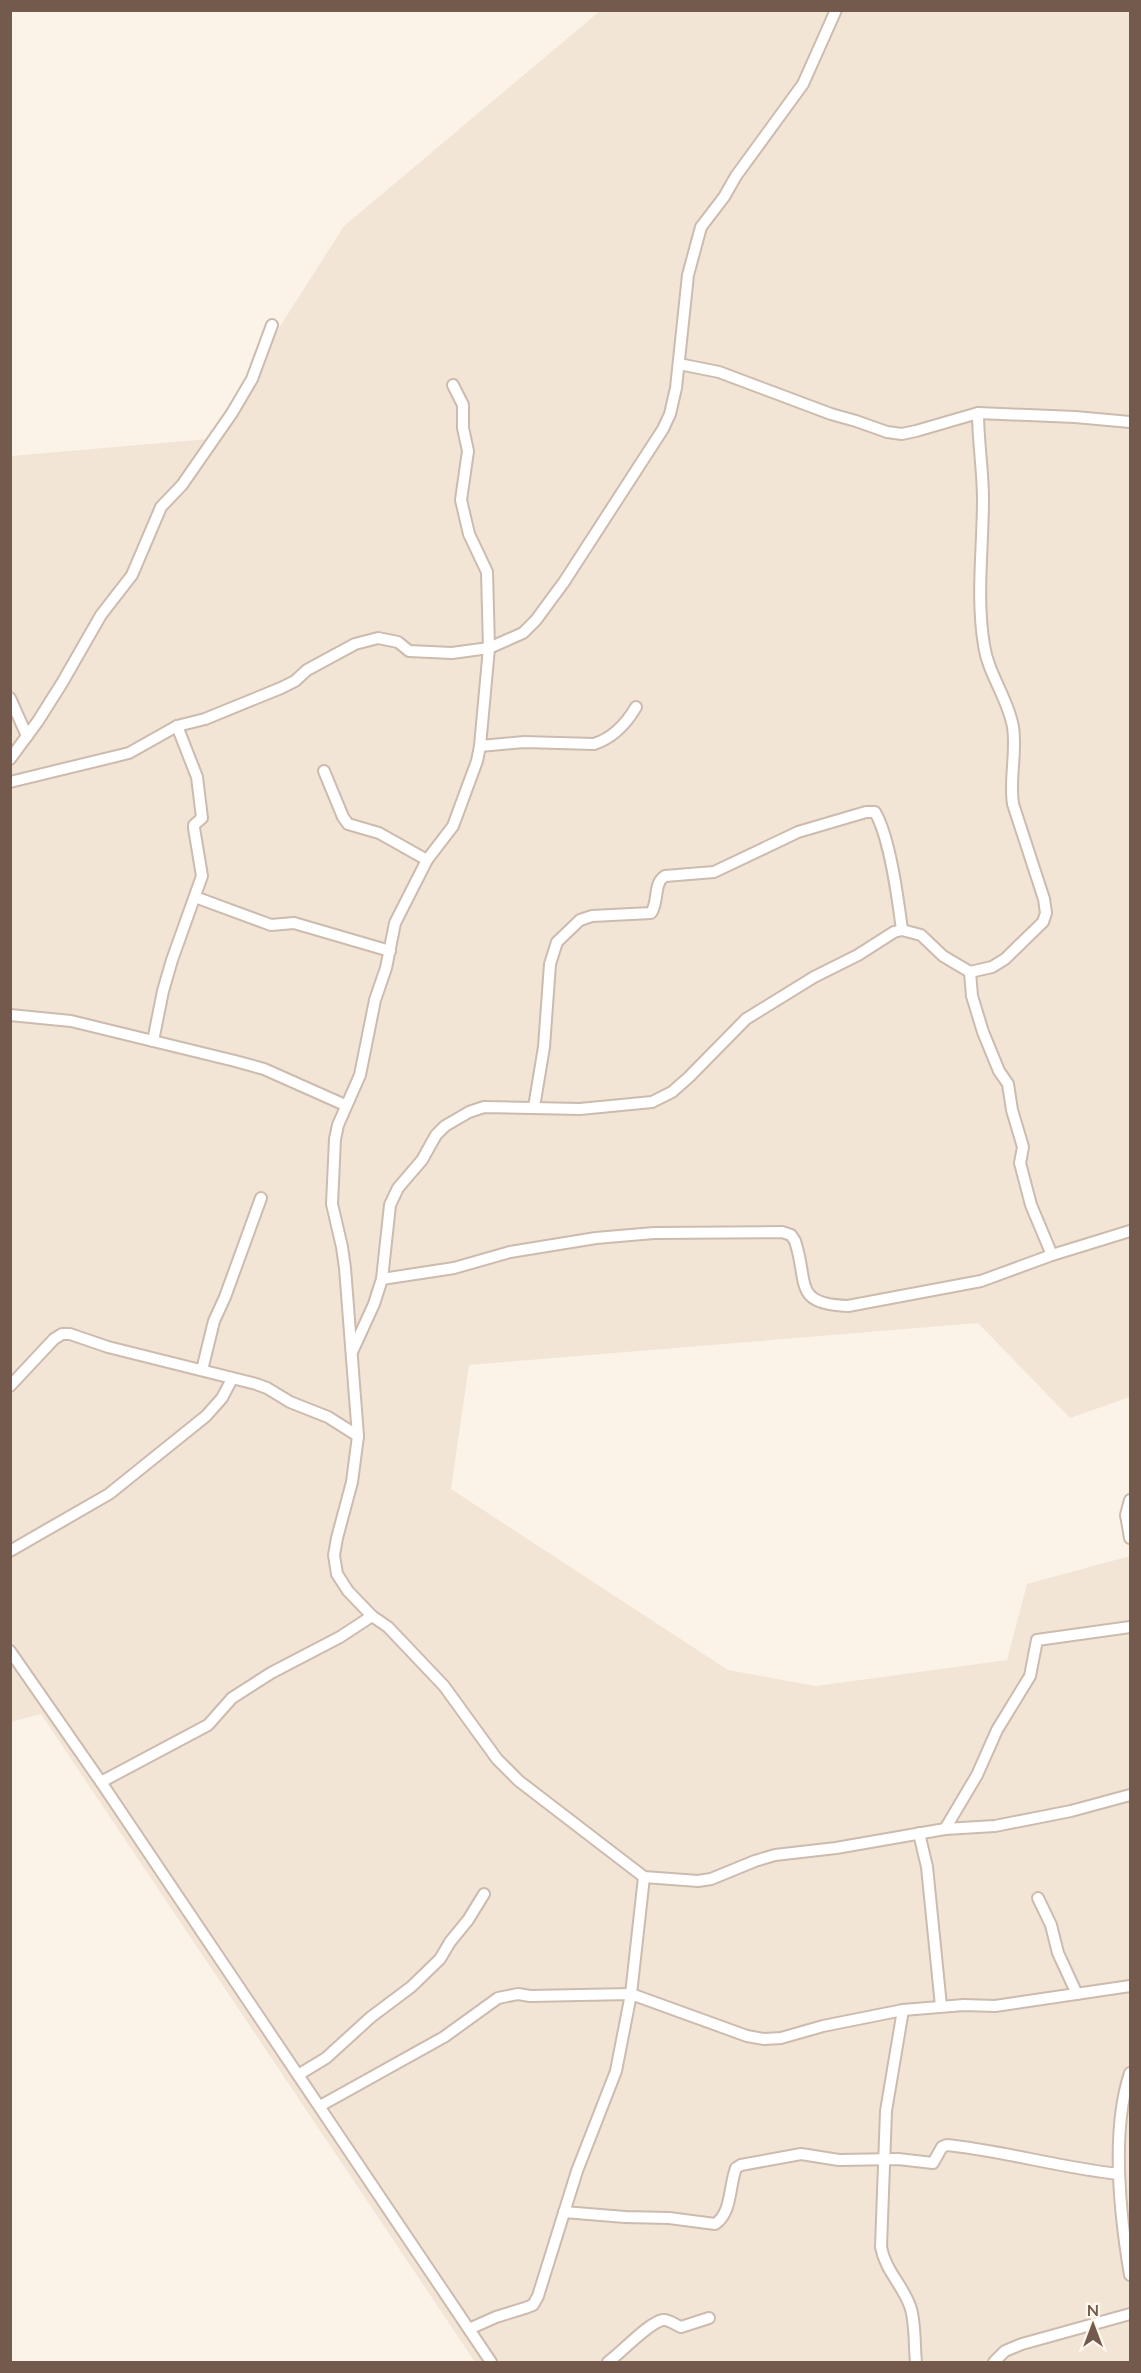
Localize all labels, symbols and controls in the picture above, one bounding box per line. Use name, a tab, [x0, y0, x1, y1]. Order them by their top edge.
north arrow	[1063, 2295, 1123, 2355]
text: N	[1087, 2300, 1099, 2319]

